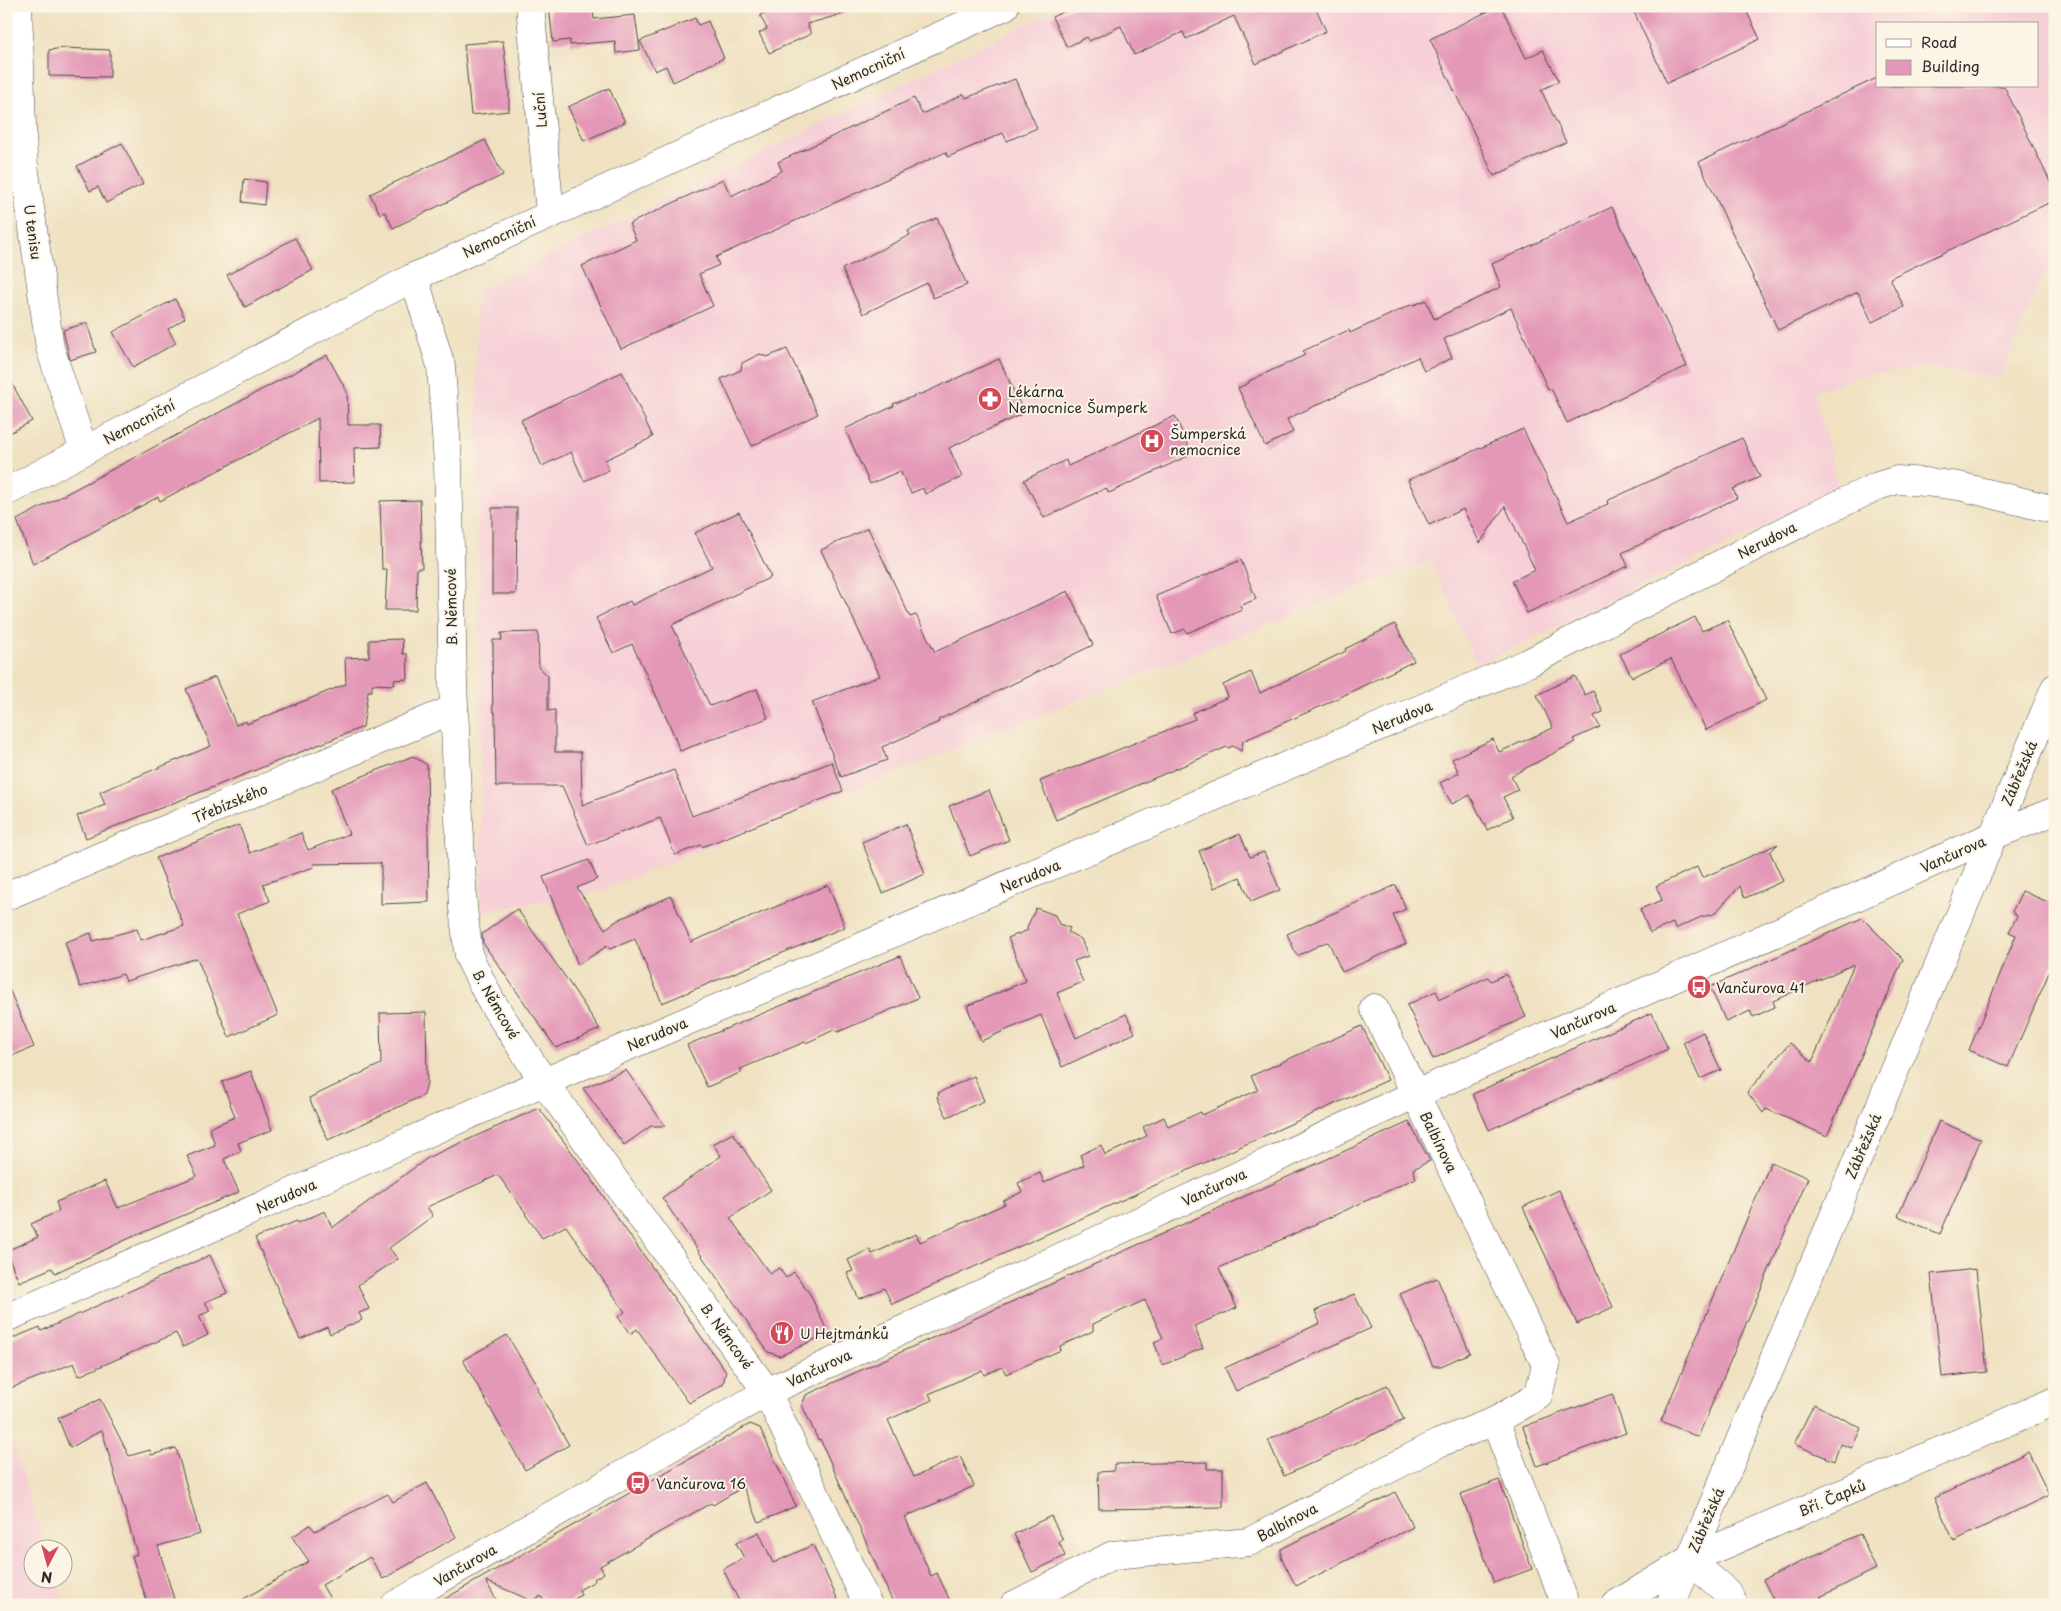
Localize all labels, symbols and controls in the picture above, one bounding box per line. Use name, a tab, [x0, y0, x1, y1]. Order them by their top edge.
legend	[1876, 22, 2038, 88]
text: Road	[1921, 30, 1957, 53]
street label: Nemocniční	[828, 43, 908, 95]
text: Building	[1921, 54, 1980, 77]
street label: Luční	[528, 91, 552, 129]
street label: U tenisu	[19, 203, 47, 261]
street label: Nemocniční	[459, 211, 539, 263]
place label: Lékárna Nemocnice Šumperk	[1008, 381, 1148, 418]
pharmacy icon: Lékárna Nemocnice Šumperk	[977, 386, 1003, 412]
street label: Nemocniční	[99, 394, 179, 450]
place label: Šumperská nemocnice	[1170, 423, 1246, 460]
hospital icon: Šumperská nemocnice	[1139, 428, 1165, 454]
street label: Nerudova	[1734, 516, 1801, 564]
street label: B. Němcové	[440, 568, 462, 646]
street label: Nerudova	[1368, 695, 1436, 739]
street label: Zábřežská	[1996, 737, 2042, 809]
street label: Třebízského	[189, 778, 271, 828]
street label: Vančurova	[1917, 830, 1989, 878]
street label: Nerudova	[996, 854, 1064, 898]
street label: B. Němcové	[468, 965, 524, 1043]
bus stop icon: Vančurova 41	[1686, 974, 1712, 1000]
place label: Vančurova 41	[1716, 977, 1804, 998]
street label: Vančurova	[1547, 996, 1619, 1044]
street label: Nerudova	[623, 1012, 691, 1056]
street label: Balbínova	[1415, 1108, 1463, 1177]
street label: Zábřežská	[1840, 1110, 1886, 1182]
street label: Vančurova	[1178, 1163, 1250, 1211]
street label: Nerudova	[252, 1173, 320, 1219]
street label: B. Němcové	[696, 1298, 758, 1374]
restaurant icon: U Hejtmánků	[769, 1320, 795, 1346]
place label: U Hejtmánků	[800, 1323, 889, 1344]
street label: Vančurova	[783, 1344, 855, 1392]
bus stop icon: Vančurova 16	[625, 1470, 651, 1496]
place label: Vančurova 16	[656, 1473, 746, 1494]
street label: Bří. Čapků	[1795, 1474, 1869, 1522]
street label: Zábřežská	[1683, 1484, 1729, 1556]
street label: Balbínova	[1253, 1497, 1321, 1547]
north arrow	[22, 1538, 72, 1588]
street label: Vančurova	[430, 1538, 501, 1591]
text: N	[40, 1566, 53, 1588]

